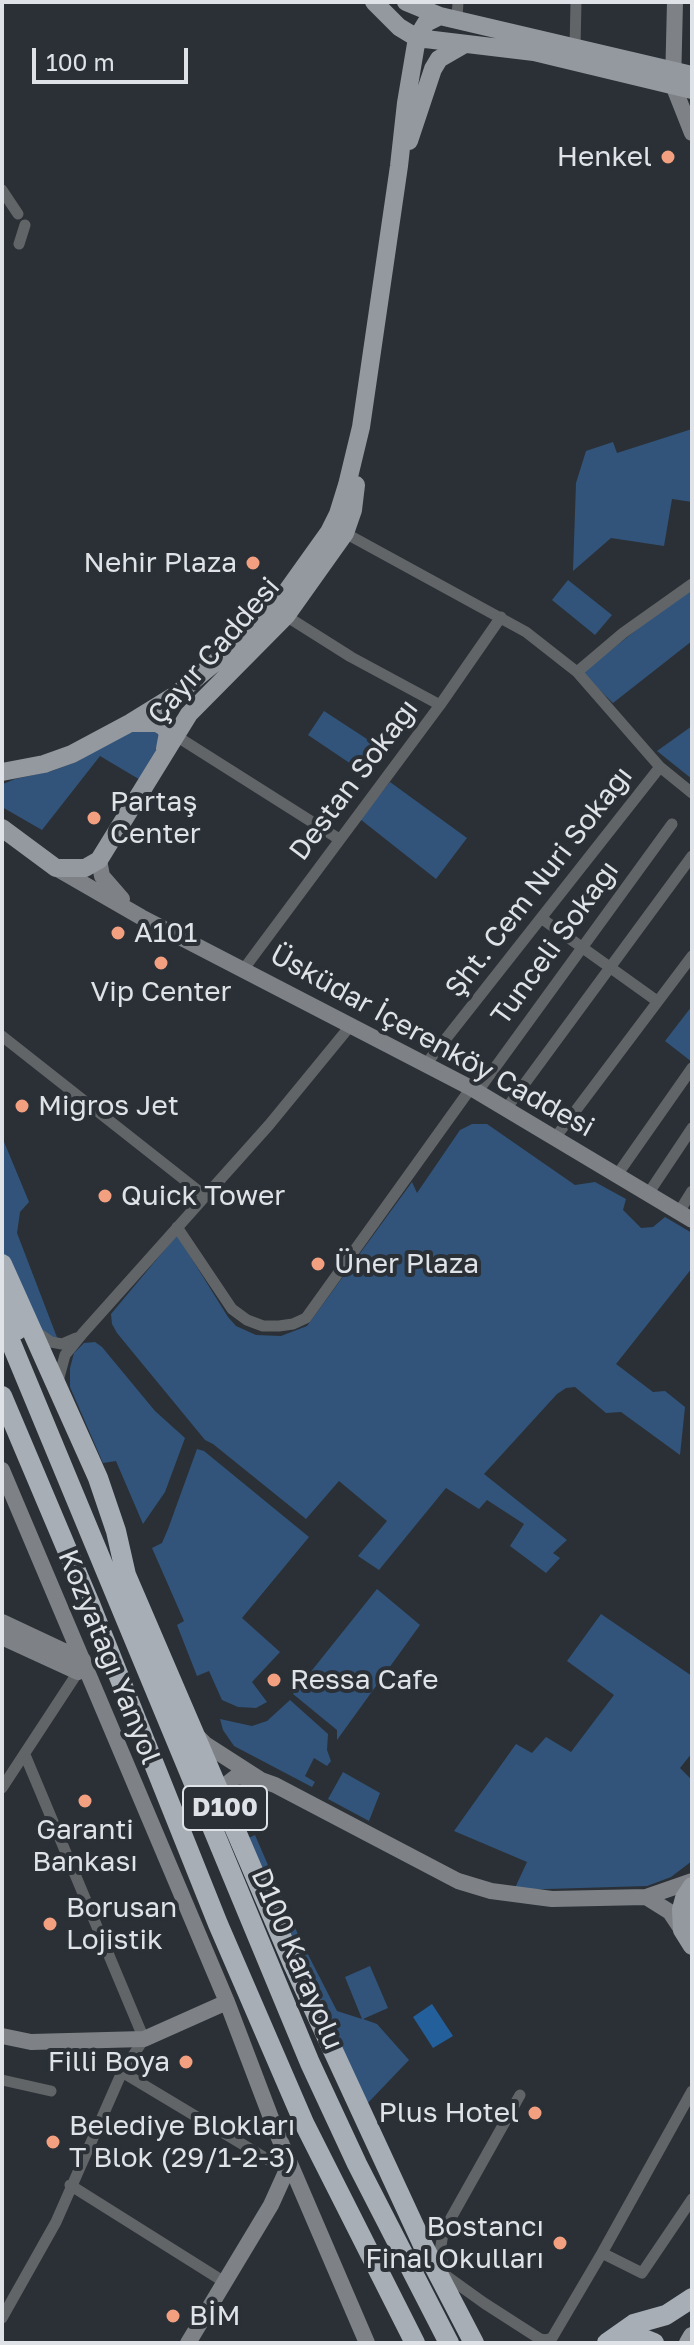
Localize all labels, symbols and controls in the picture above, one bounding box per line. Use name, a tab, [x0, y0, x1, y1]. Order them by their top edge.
scale bar	[36, 32, 192, 82]
text: 100 m	[46, 47, 115, 76]
place label: Henkel	[557, 140, 652, 174]
marker: Henkel	[659, 148, 677, 166]
place label: Nehir Plaza	[84, 546, 237, 580]
marker: Nehir Plaza	[244, 554, 262, 572]
street label: Çayır Caddesi	[141, 571, 287, 731]
street label: Destan Sokağı	[283, 693, 425, 867]
street label: Şht. Cem Nuri Sokağı	[438, 760, 640, 1004]
place label: Partaş Center	[110, 785, 201, 851]
marker: Partaş Center	[85, 809, 103, 827]
street label: Tunceli Sokağı	[484, 854, 626, 1032]
place label: A101	[134, 916, 197, 950]
marker: A101	[109, 924, 127, 942]
street label: Üsküdar İçerenköy Caddesi	[264, 938, 600, 1144]
marker: Vip Center	[152, 954, 170, 972]
place label: Vip Center	[90, 975, 232, 1009]
place label: Migros Jet	[38, 1089, 179, 1123]
marker: Migros Jet	[13, 1097, 31, 1115]
place label: Quick Tower	[121, 1179, 285, 1213]
marker: Quick Tower	[96, 1187, 114, 1205]
place label: Üner Plaza	[334, 1247, 479, 1281]
marker: Üner Plaza	[309, 1255, 327, 1273]
street label: Kozyatağı Yanyol	[51, 1545, 167, 1769]
place label: Ressa Cafe	[290, 1663, 439, 1697]
marker: Ressa Cafe	[265, 1671, 283, 1689]
road number: D100	[183, 1786, 267, 1830]
marker: Garanti Bankası	[76, 1792, 94, 1810]
place label: Garanti Bankası	[32, 1813, 138, 1879]
street label: D100 Karayolu	[244, 1863, 350, 2055]
place label: Borusan Lojistik	[66, 1891, 177, 1957]
marker: Borusan Lojistik	[41, 1915, 59, 1933]
place label: Filli Boya	[48, 2045, 170, 2079]
marker: Filli Boya	[177, 2053, 195, 2071]
place label: Plus Hotel	[378, 2096, 519, 2130]
marker: Plus Hotel	[526, 2104, 544, 2122]
place label: Belediye Blokları T Blok (29/1-2-3)	[69, 2109, 296, 2175]
marker: Belediye Blokları T Blok (29/1-2-3)	[44, 2133, 62, 2151]
place label: Bostancı Final Okulları	[365, 2210, 544, 2276]
marker: Bostancı Final Okulları	[551, 2234, 569, 2252]
place label: BİM	[189, 2299, 241, 2333]
marker: BİM	[164, 2307, 182, 2325]

